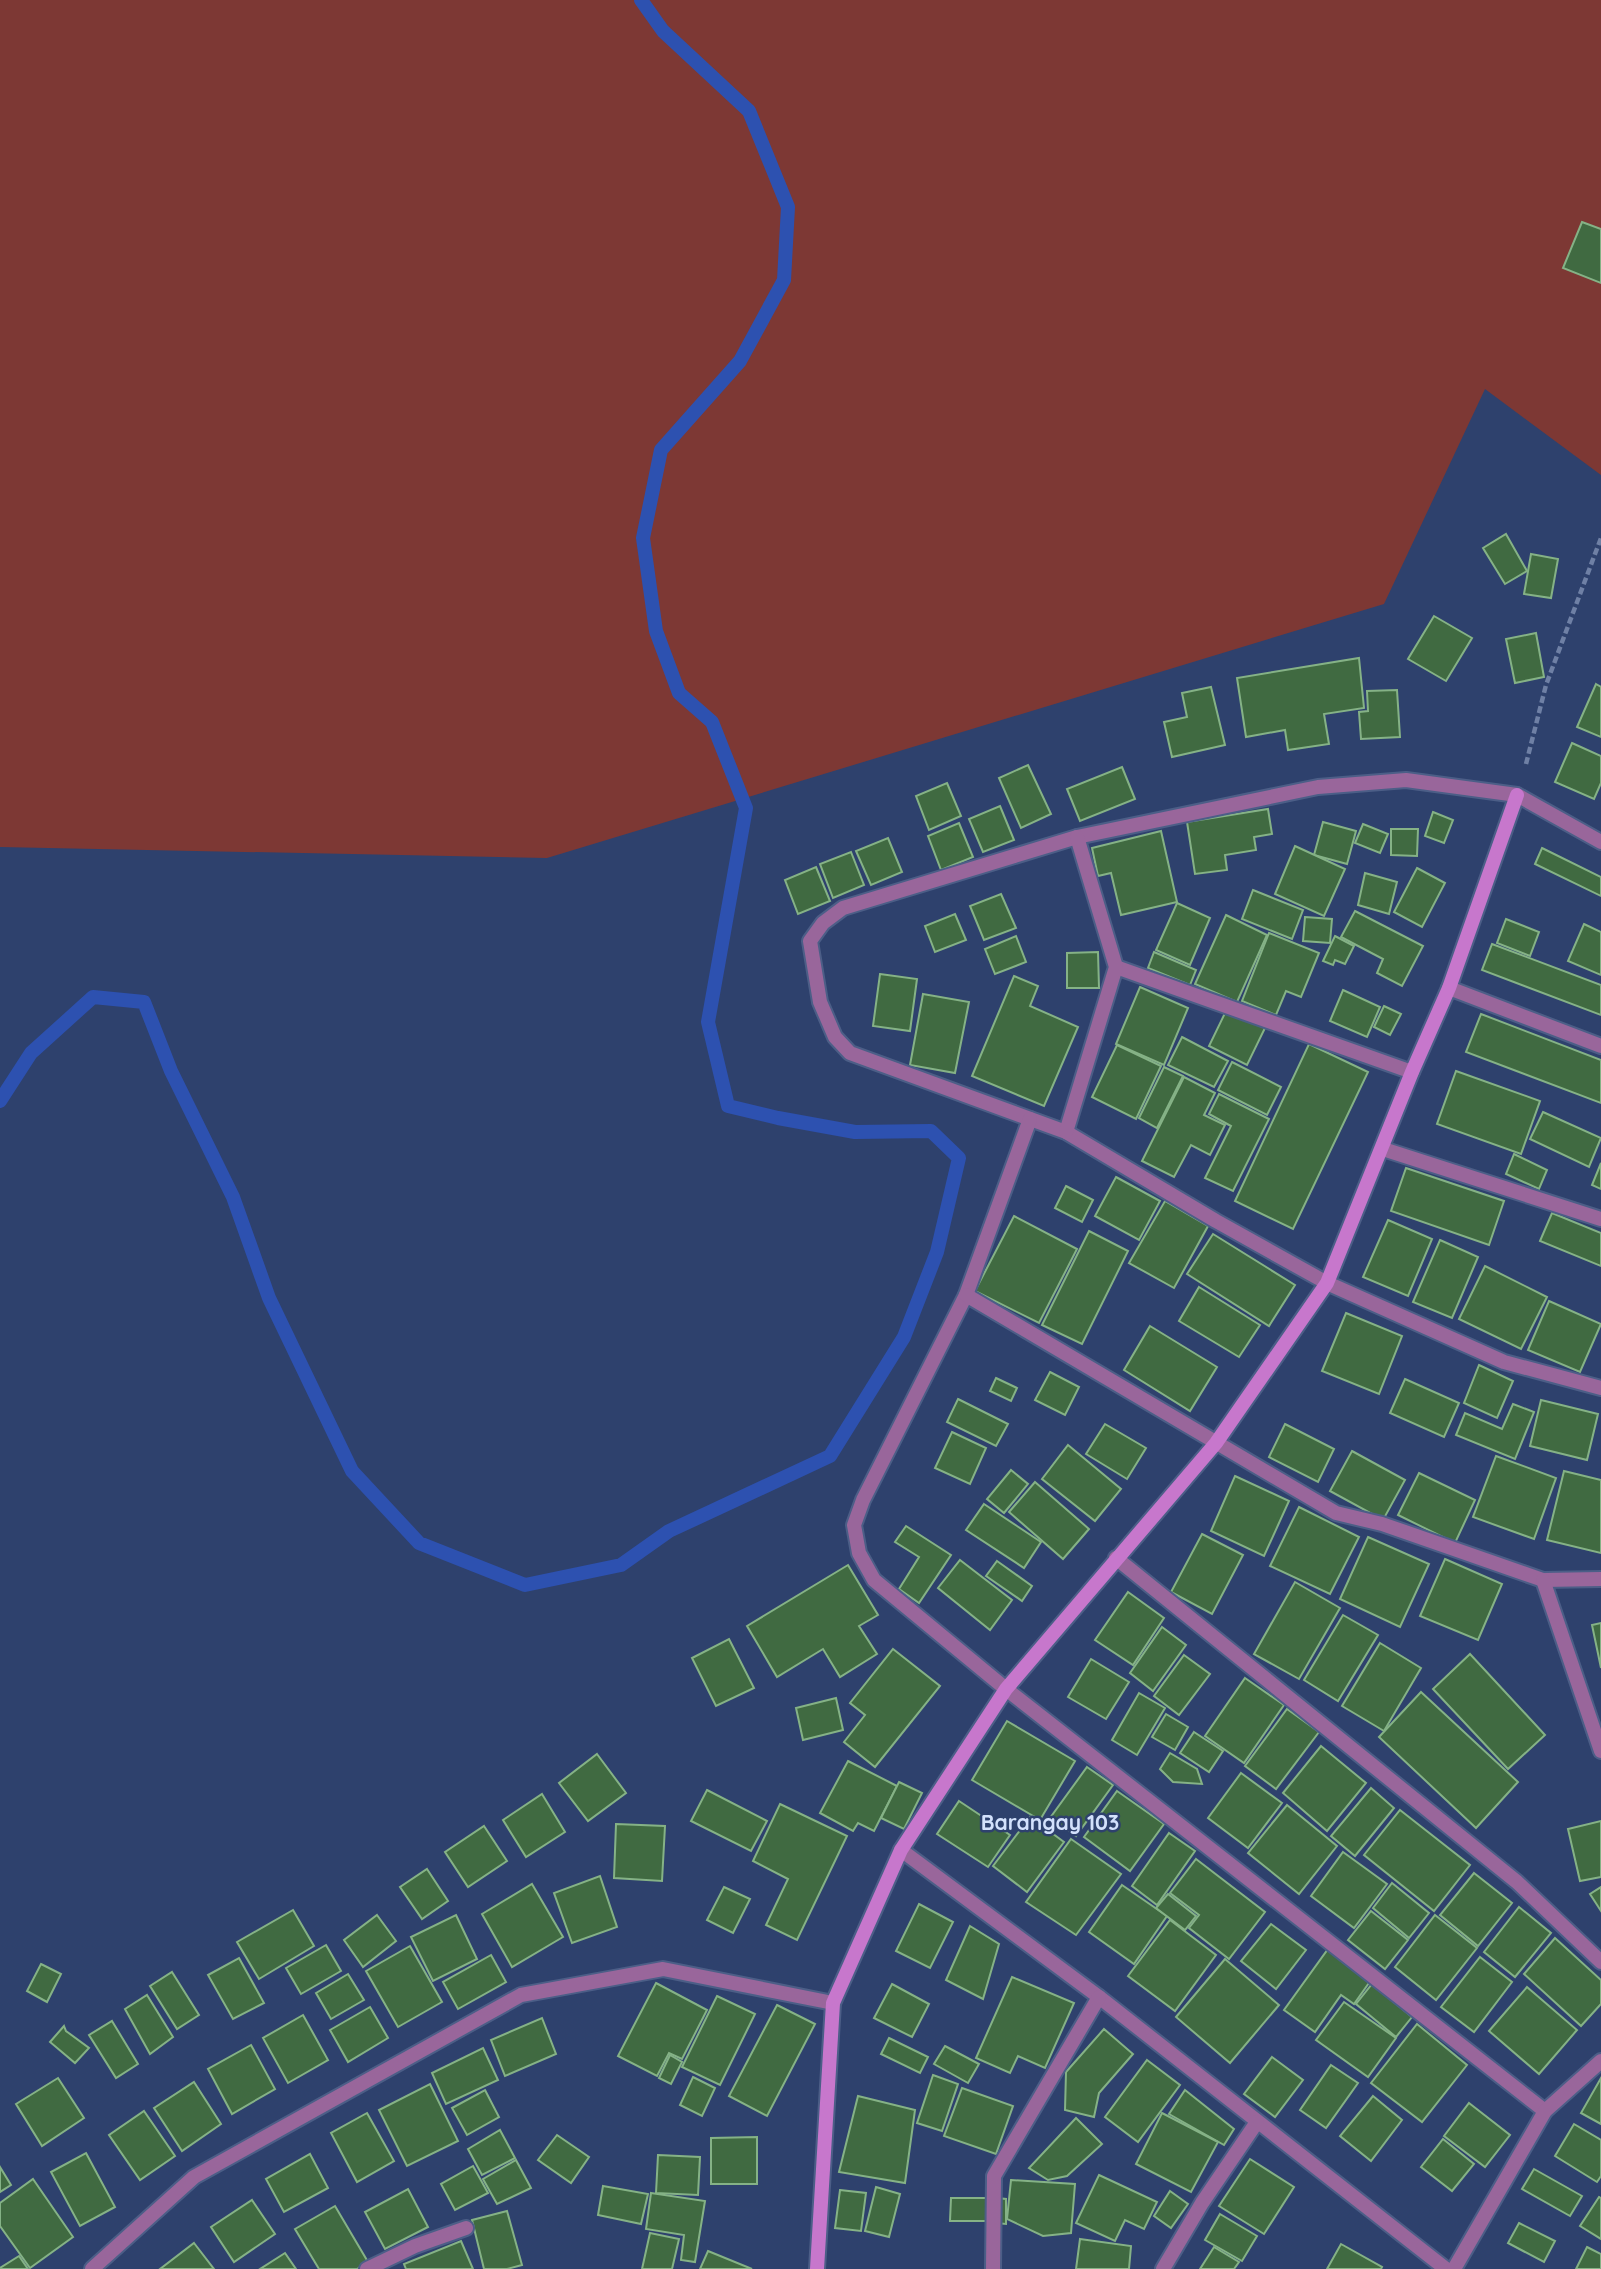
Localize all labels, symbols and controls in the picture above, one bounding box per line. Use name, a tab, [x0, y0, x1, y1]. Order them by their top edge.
district label: Barangay 103	[981, 1809, 1119, 1835]

